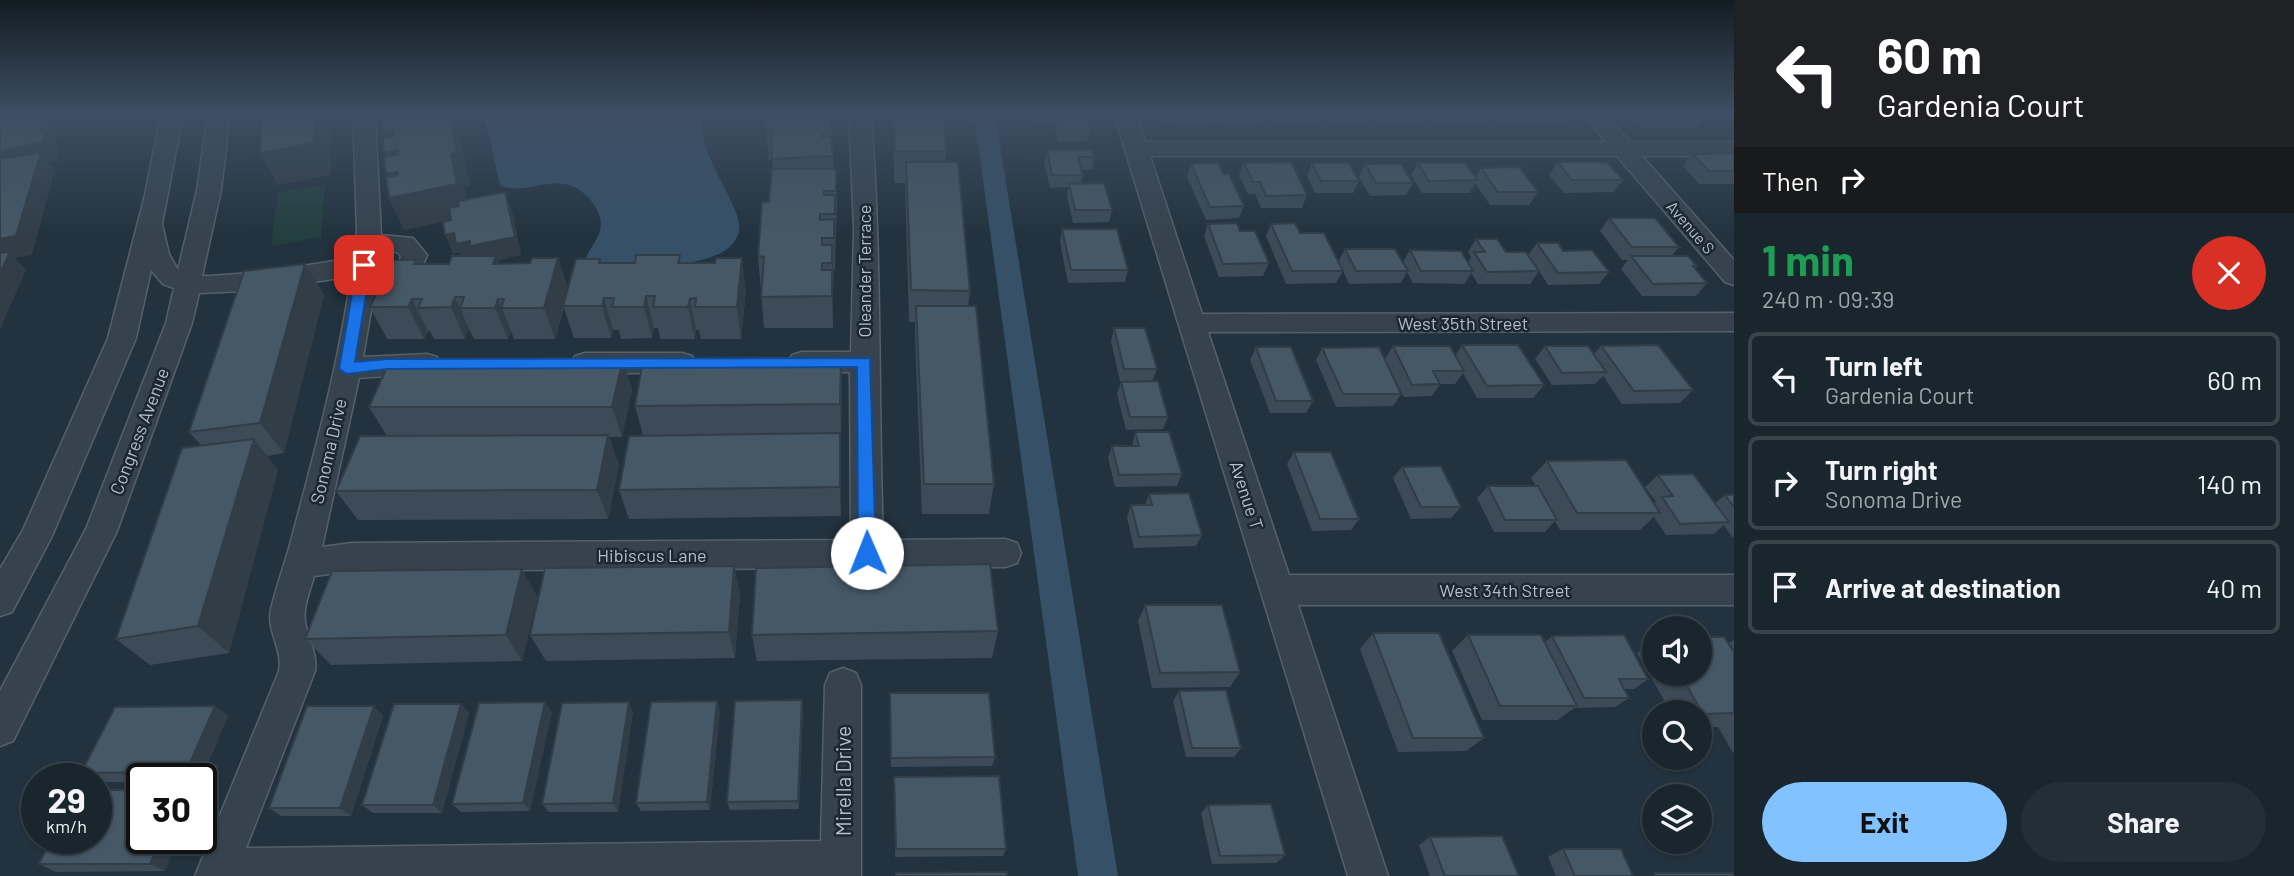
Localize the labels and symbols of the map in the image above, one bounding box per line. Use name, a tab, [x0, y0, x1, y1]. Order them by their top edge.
street label: Avenue S	[1663, 197, 1719, 257]
street label: Oleander Terrace	[853, 205, 875, 337]
pin	[334, 235, 394, 295]
street label: West 35th Street	[1398, 312, 1528, 334]
street label: Congress Avenue	[105, 365, 173, 497]
street label: Sonoma Drive	[305, 396, 351, 506]
street label: Avenue T	[1226, 458, 1268, 532]
position arrow	[830, 516, 904, 590]
street label: Hibiscus Lane	[597, 544, 707, 566]
street label: West 34th Street	[1439, 579, 1571, 601]
street label: Mirella Drive	[830, 726, 855, 836]
speed limit sign: 30	[126, 763, 217, 854]

